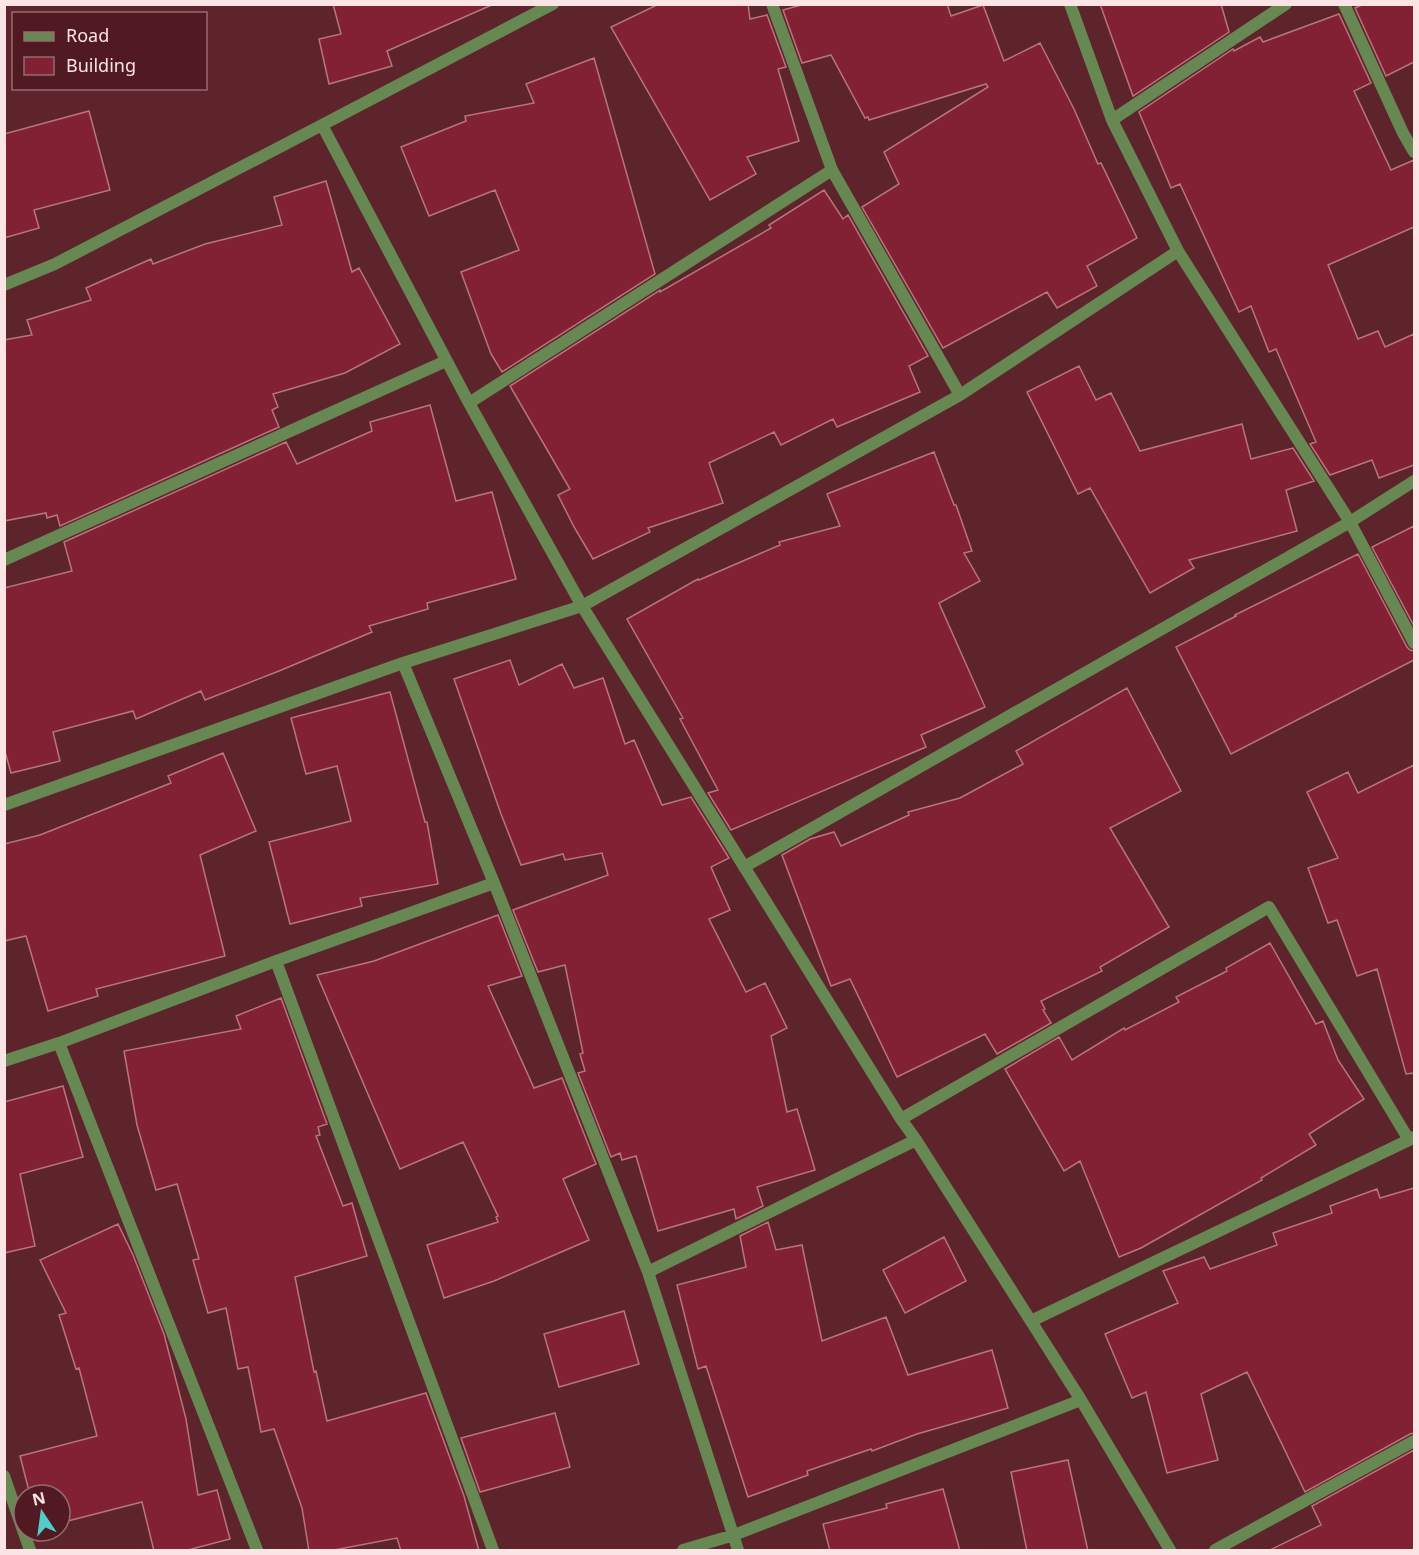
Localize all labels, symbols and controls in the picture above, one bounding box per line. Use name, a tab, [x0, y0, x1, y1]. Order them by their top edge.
legend	[12, 12, 207, 90]
text: Road	[66, 23, 109, 47]
text: Building	[66, 53, 136, 77]
north arrow	[12, 1483, 72, 1543]
text: N	[30, 1486, 47, 1511]

